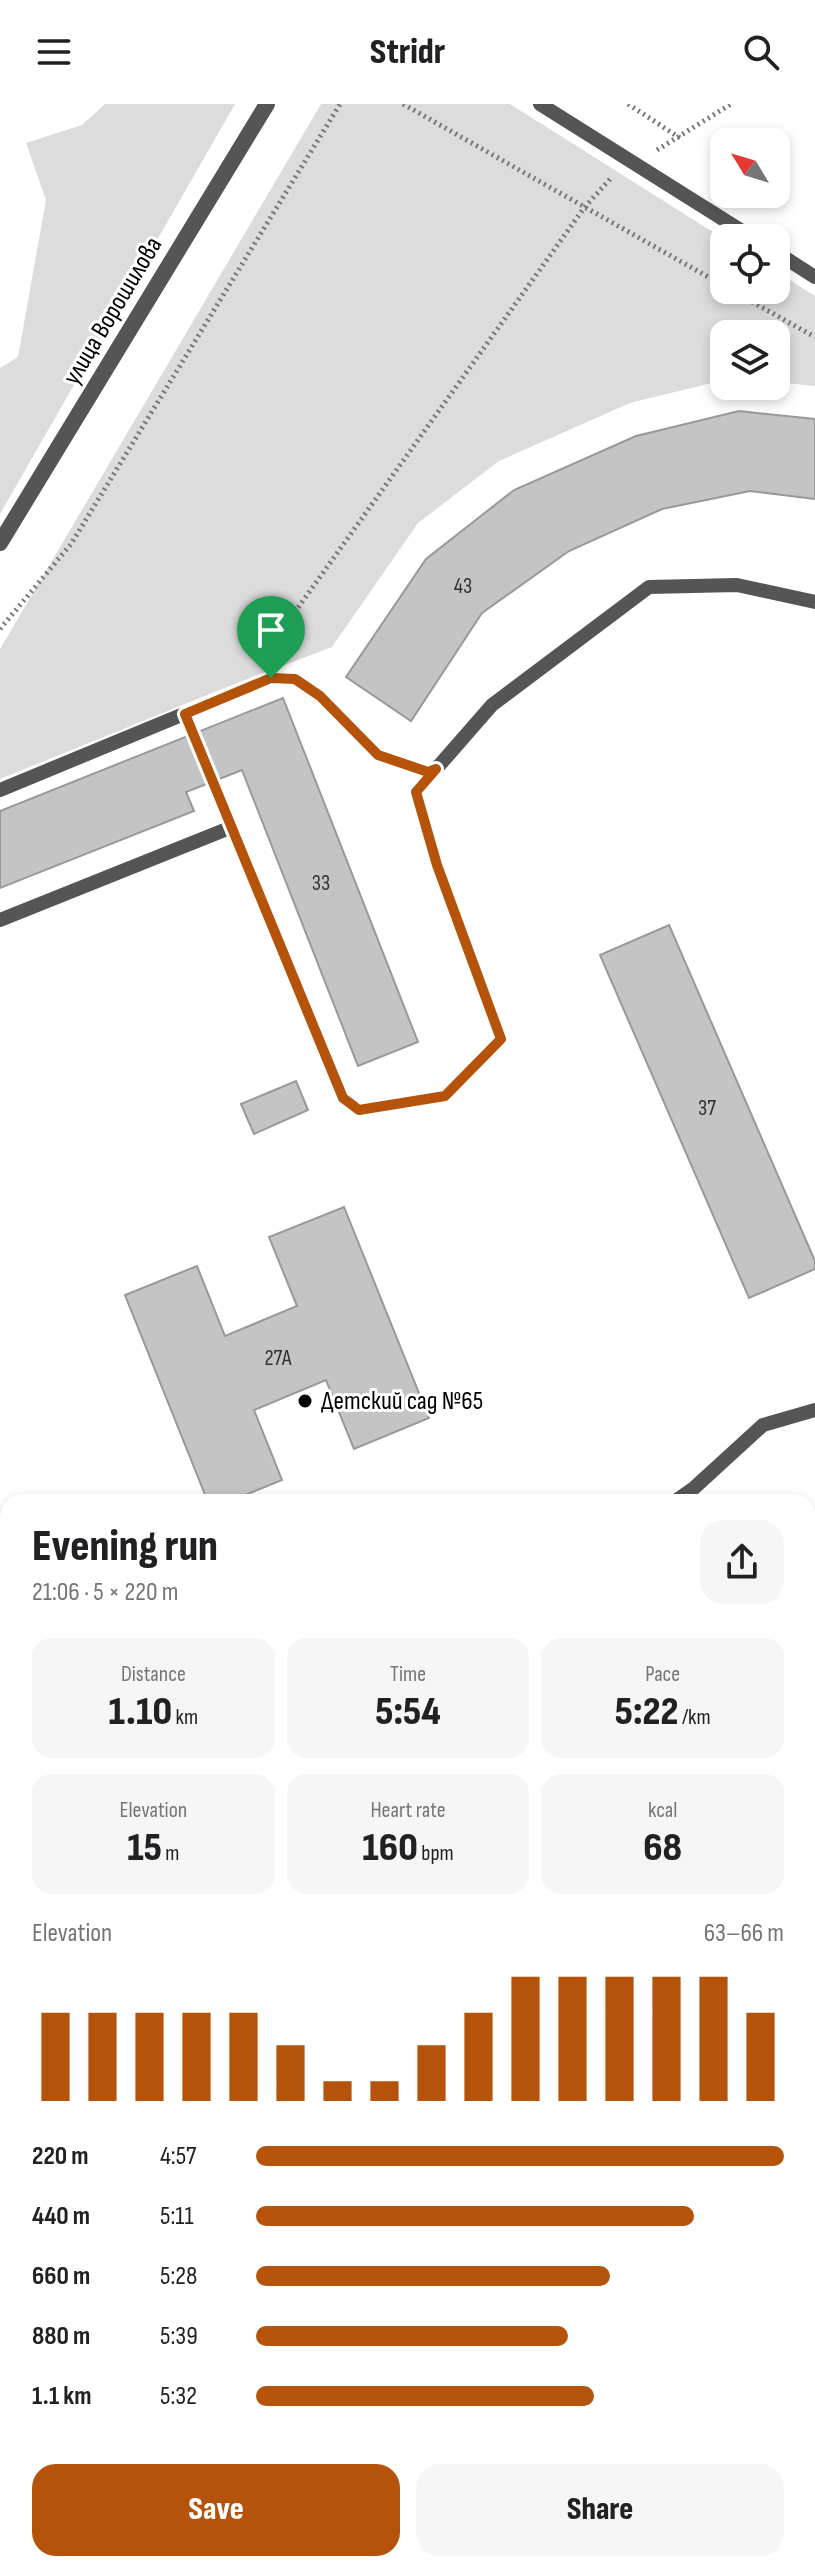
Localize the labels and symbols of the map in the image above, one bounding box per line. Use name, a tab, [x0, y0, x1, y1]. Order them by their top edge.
north arrow	[710, 128, 790, 208]
street label: улица Ворошилова	[57, 231, 169, 391]
house number: 43	[454, 573, 472, 600]
pin	[237, 596, 305, 678]
house number: 33	[312, 870, 330, 897]
house number: 37	[698, 1095, 716, 1122]
house number: 27А	[265, 1345, 292, 1372]
place label: Детский сад №65	[321, 1386, 483, 1417]
marker: Детский сад №65	[296, 1392, 314, 1410]

